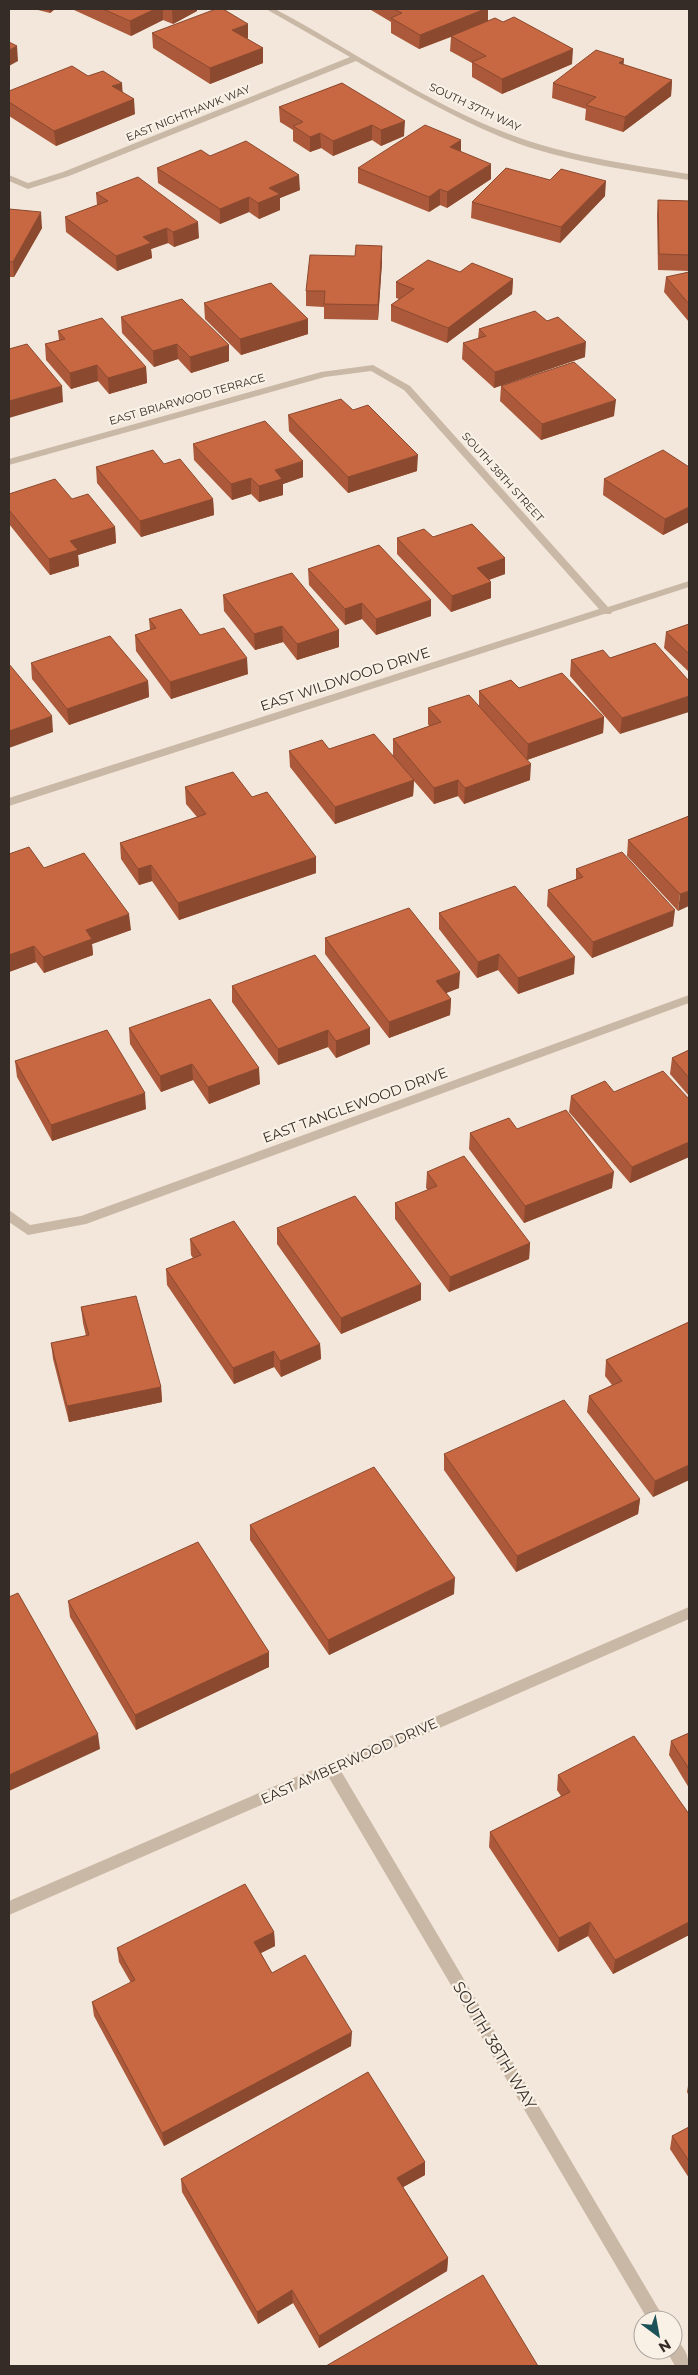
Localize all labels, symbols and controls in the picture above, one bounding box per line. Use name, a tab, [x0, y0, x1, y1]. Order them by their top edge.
street label: SOUTH 37TH WAY	[427, 80, 523, 134]
street label: EAST NIGHTHAWK WAY	[124, 82, 252, 144]
street label: EAST BRIARWOOD TERRACE	[107, 370, 267, 428]
street label: SOUTH 38TH STREET	[459, 429, 547, 525]
street label: EAST WILDWOOD DRIVE	[258, 643, 432, 715]
street label: EAST TANGLEWOOD DRIVE	[260, 1063, 450, 1147]
street label: EAST AMBERWOOD DRIVE	[258, 1714, 440, 1808]
street label: SOUTH 38TH WAY	[449, 1978, 541, 2113]
north arrow	[633, 2310, 683, 2360]
text: N	[655, 2335, 674, 2357]

